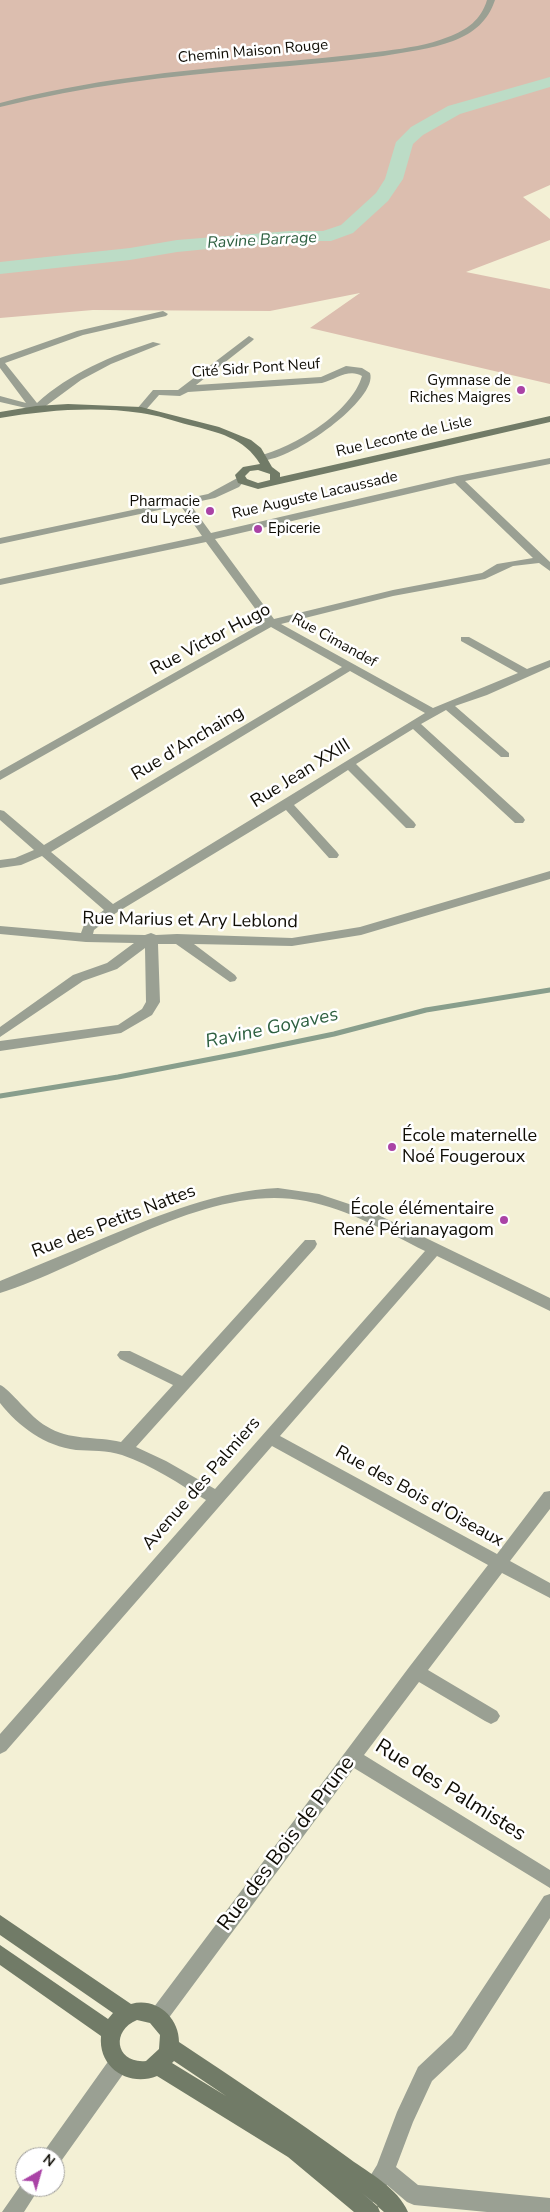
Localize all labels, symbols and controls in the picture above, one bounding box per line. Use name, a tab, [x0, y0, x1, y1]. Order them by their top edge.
street label: Chemin Maison Rouge	[177, 36, 329, 68]
water label: Ravine Barrage	[207, 229, 317, 253]
street label: Cité Sidr Pont Neuf	[191, 356, 321, 382]
place label: Gymnase de Riches Maigres	[409, 372, 511, 407]
marker: Gymnase de Riches Maigres	[515, 384, 527, 396]
street label: Rue Leconte de Lisle	[334, 413, 474, 461]
street label: Rue Auguste Lacaussade	[230, 468, 400, 524]
place label: Pharmacie du Lycée	[129, 493, 200, 528]
marker: Pharmacie du Lycée	[204, 505, 216, 517]
place label: Epicerie	[268, 520, 321, 538]
marker: Epicerie	[252, 523, 264, 535]
street label: Rue Victor Hugo	[147, 599, 275, 681]
street label: Rue Cimandef	[288, 610, 380, 672]
street label: Rue d'Anchaing	[128, 702, 248, 786]
street label: Rue Jean XXIII	[247, 735, 355, 813]
street label: Rue Marius et Ary Leblond	[82, 908, 298, 934]
water label: Ravine Goyaves	[203, 1004, 341, 1054]
place label: École maternelle Noé Fougeroux	[402, 1126, 537, 1168]
marker: École maternelle Noé Fougeroux	[386, 1141, 398, 1153]
street label: Rue des Petits Nattes	[29, 1181, 199, 1263]
place label: École élémentaire René Périanayagom	[333, 1199, 494, 1242]
marker: École élémentaire René Périanayagom	[498, 1214, 510, 1226]
street label: Avenue des Palmiers	[138, 1413, 266, 1555]
street label: Rue des Bois d'Oiseaux	[331, 1442, 507, 1552]
street label: Rue des Palmistes	[370, 1735, 530, 1847]
street label: Rue des Bois de Prune	[213, 1752, 361, 1936]
north arrow	[15, 2147, 65, 2197]
text: N	[39, 2150, 59, 2171]

